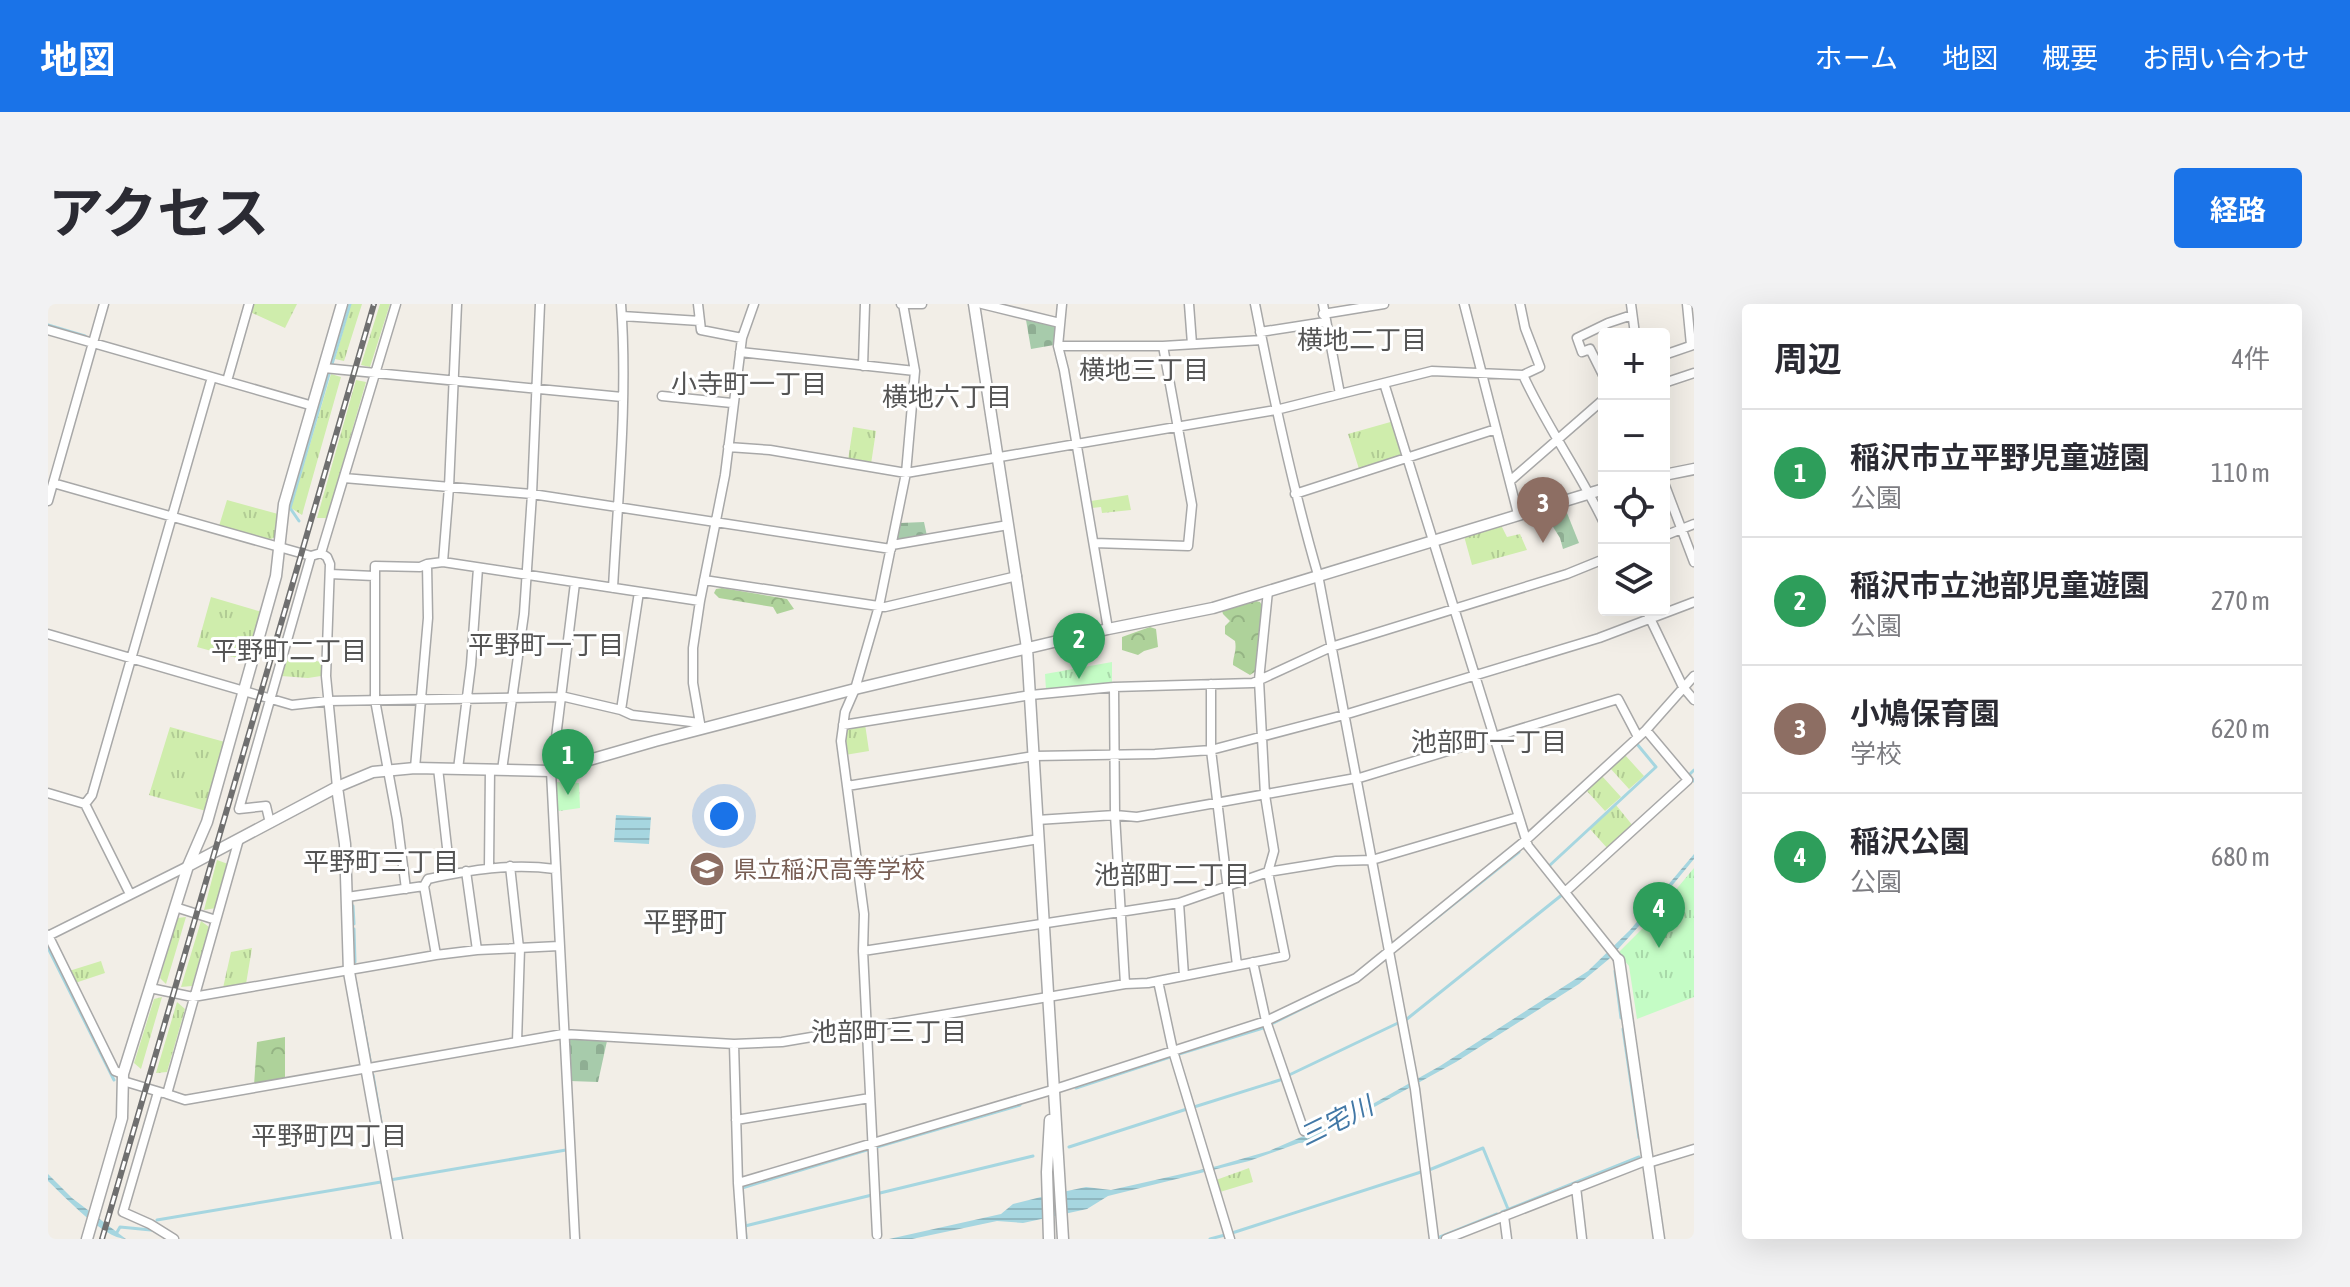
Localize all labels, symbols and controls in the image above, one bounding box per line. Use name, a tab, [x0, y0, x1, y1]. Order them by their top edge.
text: 地図	[40, 38, 116, 81]
text: ホーム	[1815, 42, 1898, 74]
text: 地図	[1942, 42, 1998, 74]
text: 概要	[2042, 42, 2098, 74]
text: お問い合わせ	[2142, 42, 2310, 74]
button: 経路	[2174, 168, 2302, 248]
text: アクセス	[48, 181, 269, 245]
district label: 横地二丁目	[1297, 325, 1427, 355]
map controls	[1598, 328, 1670, 616]
button: +	[1598, 328, 1670, 400]
text: 周辺	[1774, 339, 1842, 378]
text: 4件	[2232, 344, 2270, 374]
district label: 横地三丁目	[1079, 355, 1209, 385]
district label: 小寺町一丁目	[671, 369, 827, 399]
district label: 横地六丁目	[882, 382, 1012, 412]
button: −	[1598, 400, 1670, 472]
text: 稲沢市立平野児童遊園	[1850, 440, 2150, 474]
text: 1	[1794, 458, 1806, 488]
text: 110 m	[2211, 458, 2270, 488]
button: locate	[1598, 472, 1670, 544]
pin: 3	[1517, 477, 1569, 543]
text: 公園	[1850, 483, 1902, 513]
button: layers	[1598, 544, 1670, 616]
text: 稲沢市立池部児童遊園	[1850, 568, 2150, 602]
text: 2	[1794, 586, 1806, 616]
text: 270 m	[2211, 586, 2270, 616]
text: 公園	[1850, 611, 1902, 641]
pin: 2	[1053, 613, 1105, 679]
district label: 平野町一丁目	[468, 630, 624, 660]
district label: 平野町二丁目	[211, 636, 367, 666]
text: 小鳩保育園	[1850, 696, 2000, 730]
text: 3	[1794, 714, 1806, 744]
text: 620 m	[2211, 714, 2270, 744]
district label: 池部町一丁目	[1411, 727, 1567, 757]
pin: 1	[542, 729, 594, 795]
text: 学校	[1850, 739, 1902, 769]
your location	[704, 796, 744, 836]
text: 稲沢公園	[1850, 824, 1970, 858]
text: 4	[1794, 842, 1806, 872]
text: 680 m	[2211, 842, 2270, 872]
district label: 平野町三丁目	[303, 847, 459, 877]
school or university icon: 県立稲沢高等学校	[688, 850, 726, 888]
place label: 県立稲沢高等学校	[733, 856, 925, 883]
district label: 池部町二丁目	[1094, 860, 1250, 890]
text: 公園	[1850, 867, 1902, 897]
pin: 4	[1633, 882, 1685, 948]
district label: 平野町	[643, 906, 727, 938]
district label: 池部町三丁目	[811, 1017, 967, 1047]
water label: 三宅川	[1294, 1089, 1380, 1152]
district label: 平野町四丁目	[251, 1121, 407, 1151]

